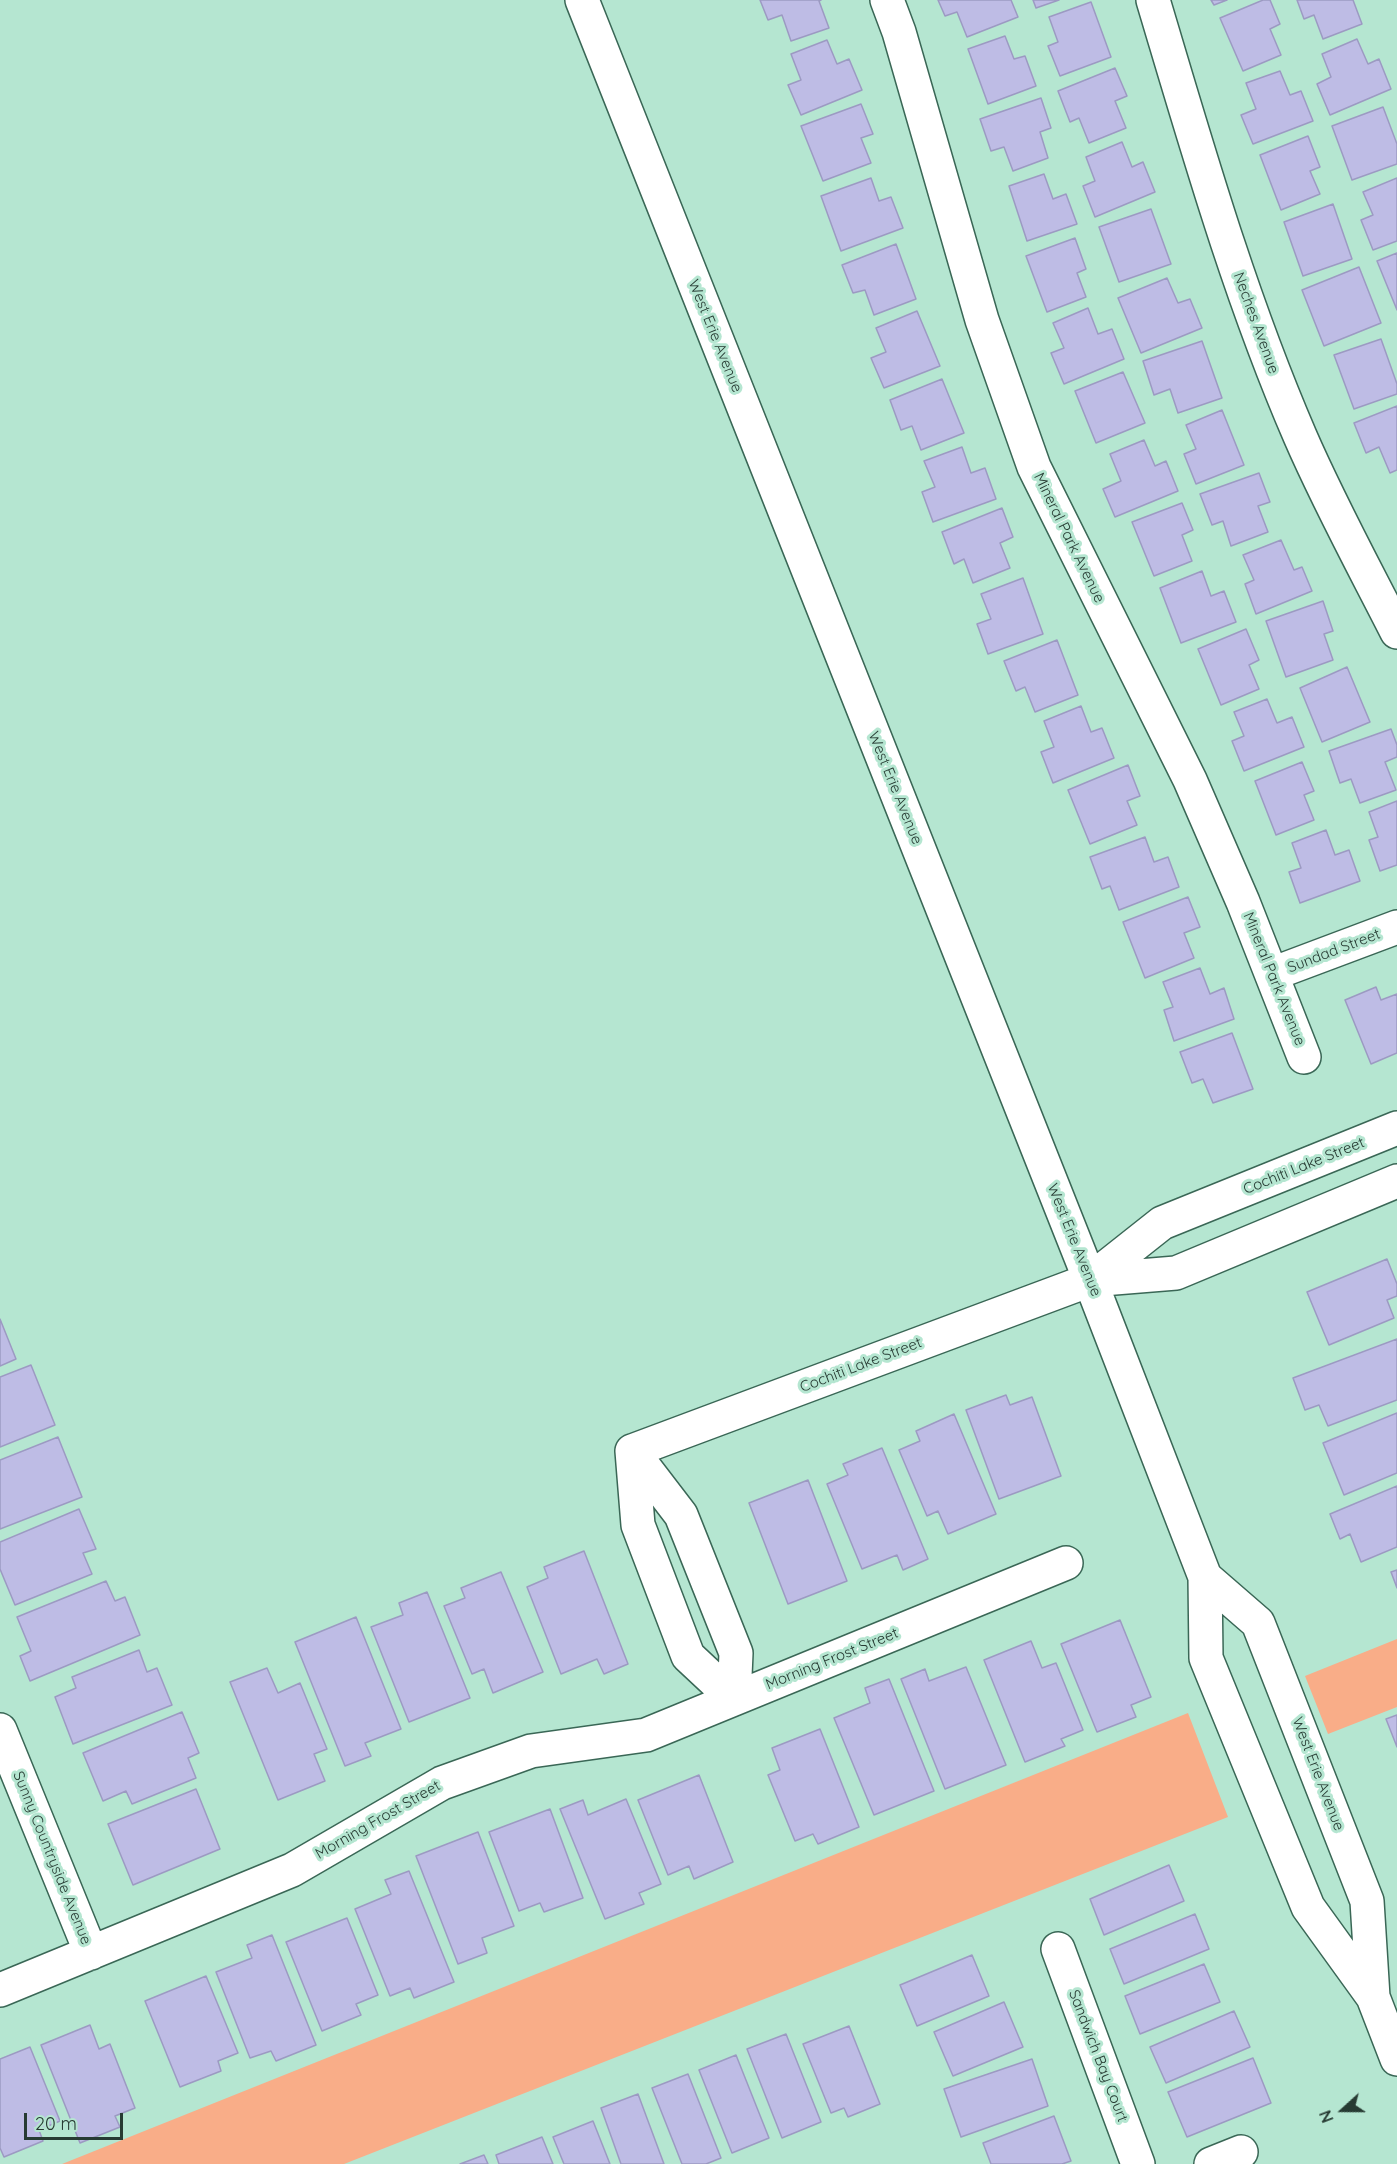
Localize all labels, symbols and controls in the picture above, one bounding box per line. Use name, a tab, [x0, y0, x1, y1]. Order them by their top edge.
street label: Neches Avenue	[1229, 270, 1283, 376]
street label: West Erie Avenue	[684, 277, 746, 395]
street label: Mineral Park Avenue	[1030, 470, 1108, 606]
street label: West Erie Avenue	[864, 729, 926, 847]
street label: Mineral Park Avenue	[1239, 910, 1309, 1048]
street label: Sundad Street	[1285, 925, 1383, 977]
street label: Cochiti Lake Street	[1241, 1133, 1367, 1199]
street label: West Erie Avenue	[1043, 1181, 1105, 1299]
street label: Cochiti Lake Street	[798, 1333, 924, 1397]
street label: Morning Frost Street	[763, 1624, 901, 1694]
street label: West Erie Avenue	[1288, 1715, 1348, 1833]
street label: Sunny Countryside Avenue	[9, 1769, 95, 1947]
street label: Morning Frost Street	[312, 1777, 444, 1863]
street label: Sandwich Bay Court	[1065, 1987, 1131, 2125]
north arrow	[1313, 2080, 1373, 2140]
scale bar	[27, 2101, 126, 2139]
text: N	[1315, 2107, 1338, 2126]
text: 20 m	[35, 2112, 77, 2135]

